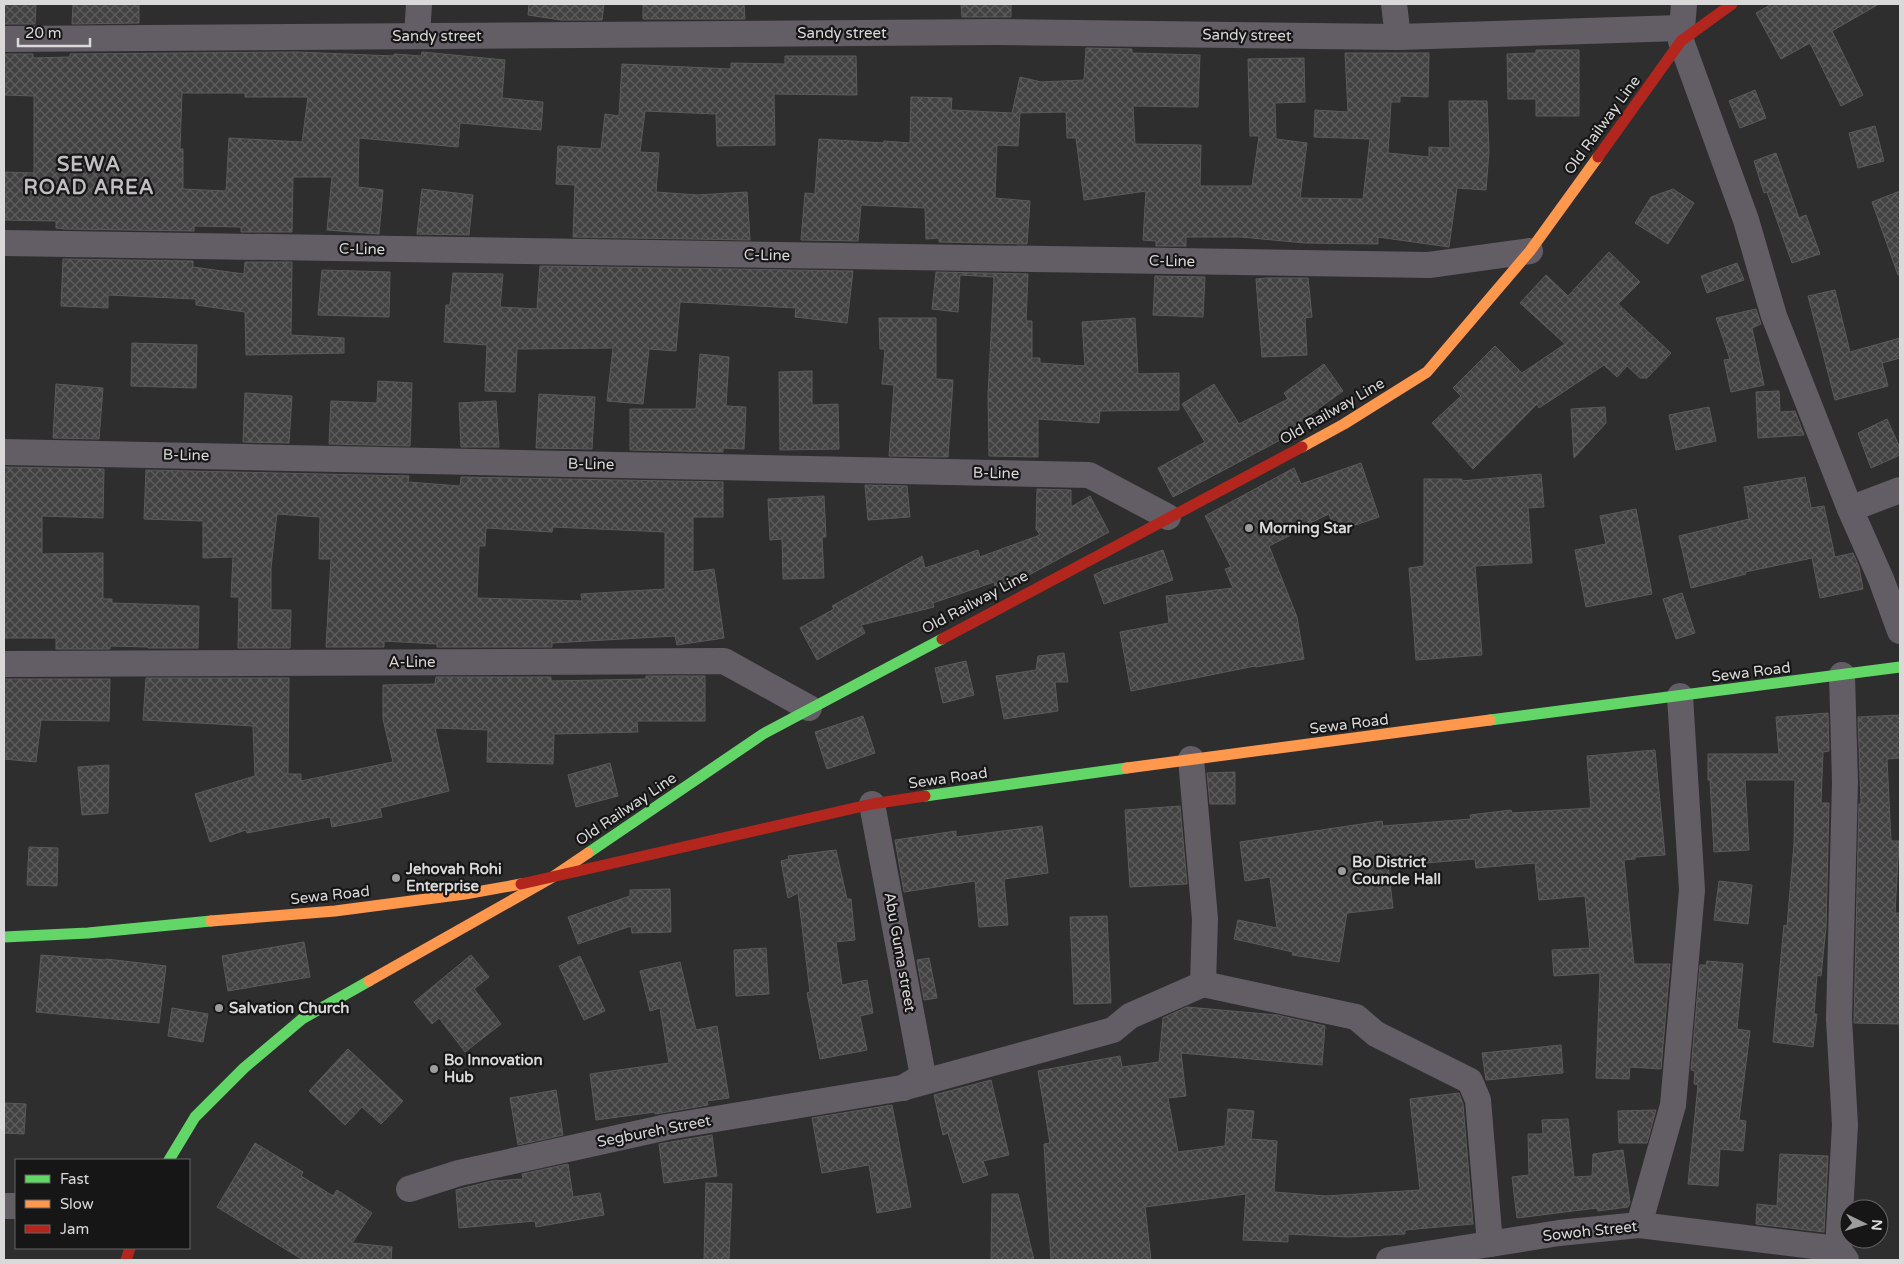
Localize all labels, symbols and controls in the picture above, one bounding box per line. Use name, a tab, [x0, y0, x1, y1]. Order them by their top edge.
scale bar	[18, 15, 90, 47]
text: 20 m	[25, 24, 62, 42]
street label: Sandy street	[797, 24, 887, 42]
street label: Sandy street	[1202, 25, 1292, 45]
street label: Sandy street	[392, 27, 482, 45]
street label: Old Railway Line	[1560, 72, 1644, 178]
district label: SEWA ROAD AREA	[23, 153, 155, 200]
street label: C-Line	[339, 240, 385, 258]
street label: C-Line	[744, 246, 790, 264]
street label: C-Line	[1149, 252, 1195, 270]
street label: Old Railway Line	[1276, 374, 1388, 448]
street label: B-Line	[163, 446, 209, 464]
street label: B-Line	[568, 455, 614, 473]
street label: B-Line	[973, 464, 1019, 482]
place label: Morning Star	[1259, 519, 1353, 538]
marker: Morning Star	[1243, 522, 1255, 534]
street label: Old Railway Line	[919, 566, 1031, 638]
street label: A-Line	[388, 653, 436, 671]
street label: Sewa Road	[1710, 658, 1792, 686]
street label: Sewa Road	[1308, 710, 1390, 738]
street label: Sewa Road	[907, 764, 989, 792]
street label: Old Railway Line	[572, 769, 680, 849]
place label: Bo District Councle Hall	[1352, 853, 1441, 888]
place label: Jehovah Rohi Enterprise	[405, 860, 502, 896]
marker: Bo District Councle Hall	[1336, 865, 1348, 877]
marker: Jehovah Rohi Enterprise	[390, 872, 402, 884]
street label: Sewa Road	[290, 882, 370, 908]
street label: Abu Guma street	[881, 891, 919, 1014]
place label: Salvation Church	[229, 999, 349, 1017]
marker: Salvation Church	[213, 1002, 225, 1014]
place label: Bo Innovation Hub	[444, 1051, 543, 1086]
marker: Bo Innovation Hub	[428, 1063, 440, 1075]
street label: Segbureh Street	[595, 1111, 713, 1151]
legend	[15, 1159, 190, 1249]
text: Fast	[60, 1170, 90, 1188]
text: Slow	[60, 1195, 94, 1213]
north arrow	[1839, 1199, 1889, 1249]
street label: Sowoh Street	[1542, 1217, 1638, 1245]
text: N	[1867, 1219, 1885, 1231]
text: Jam	[60, 1220, 89, 1238]

